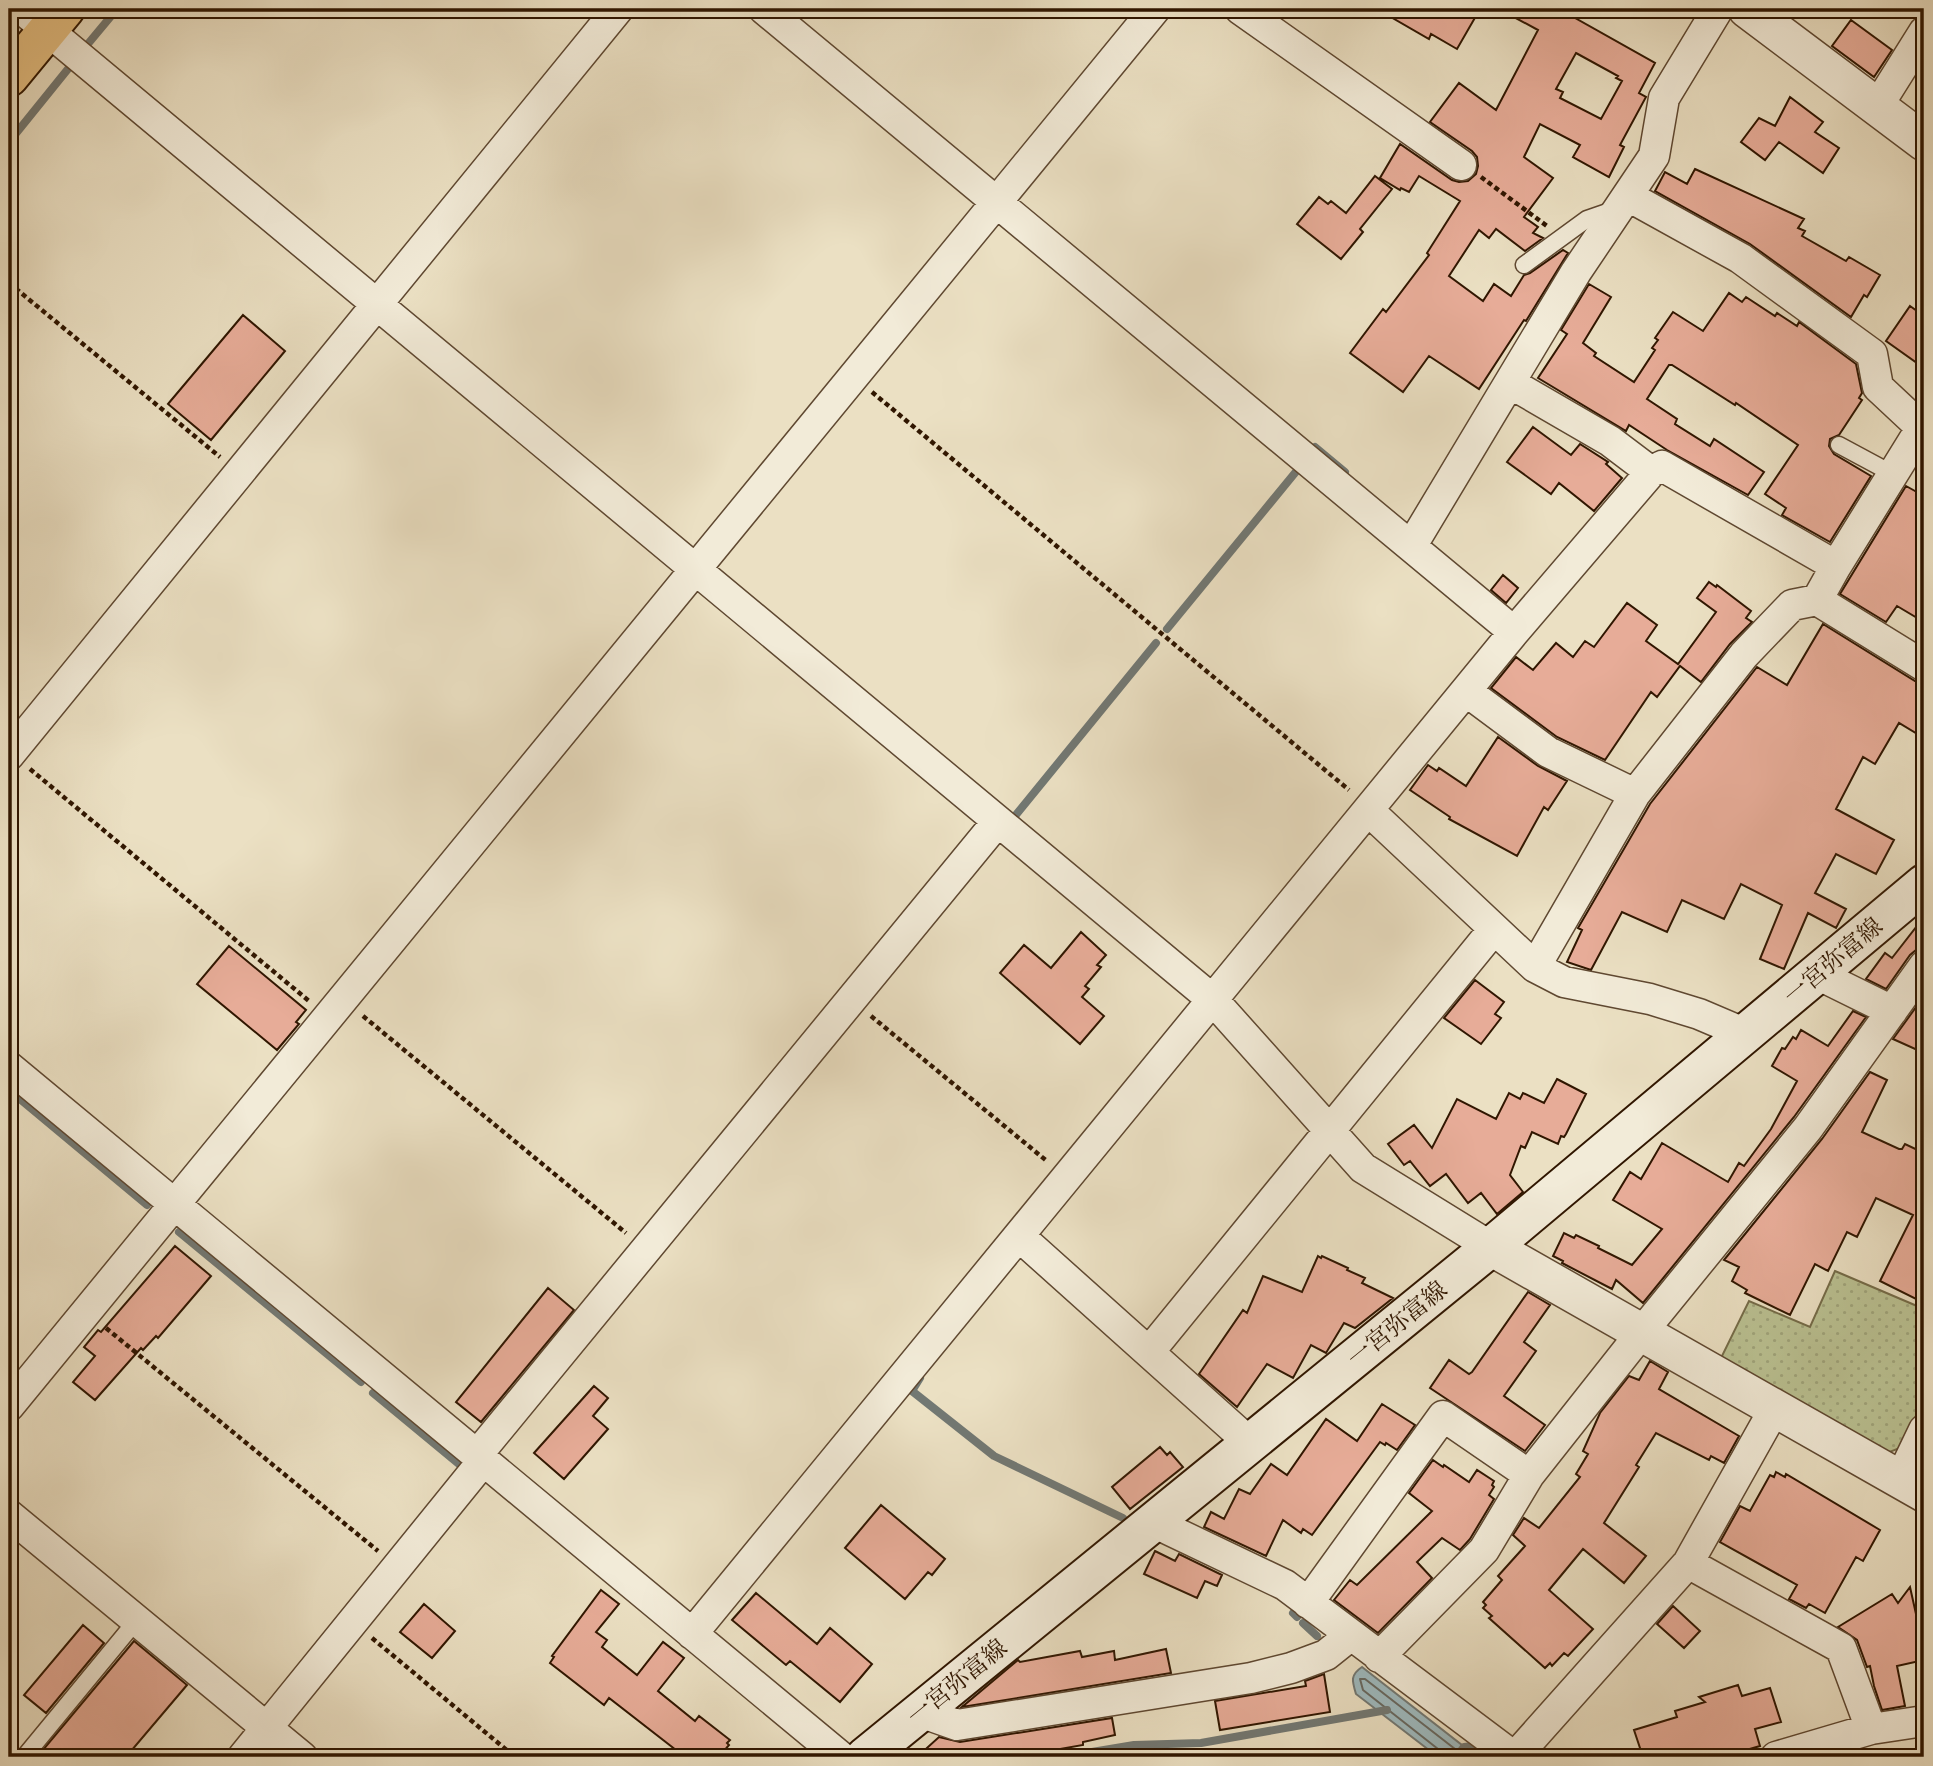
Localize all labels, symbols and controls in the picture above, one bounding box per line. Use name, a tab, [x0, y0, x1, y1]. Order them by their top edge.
street label: 一宮弥富線	[1775, 909, 1890, 1013]
street label: 一宮弥富線	[1339, 1272, 1454, 1375]
street label: 一宮弥富線	[899, 1630, 1014, 1733]

